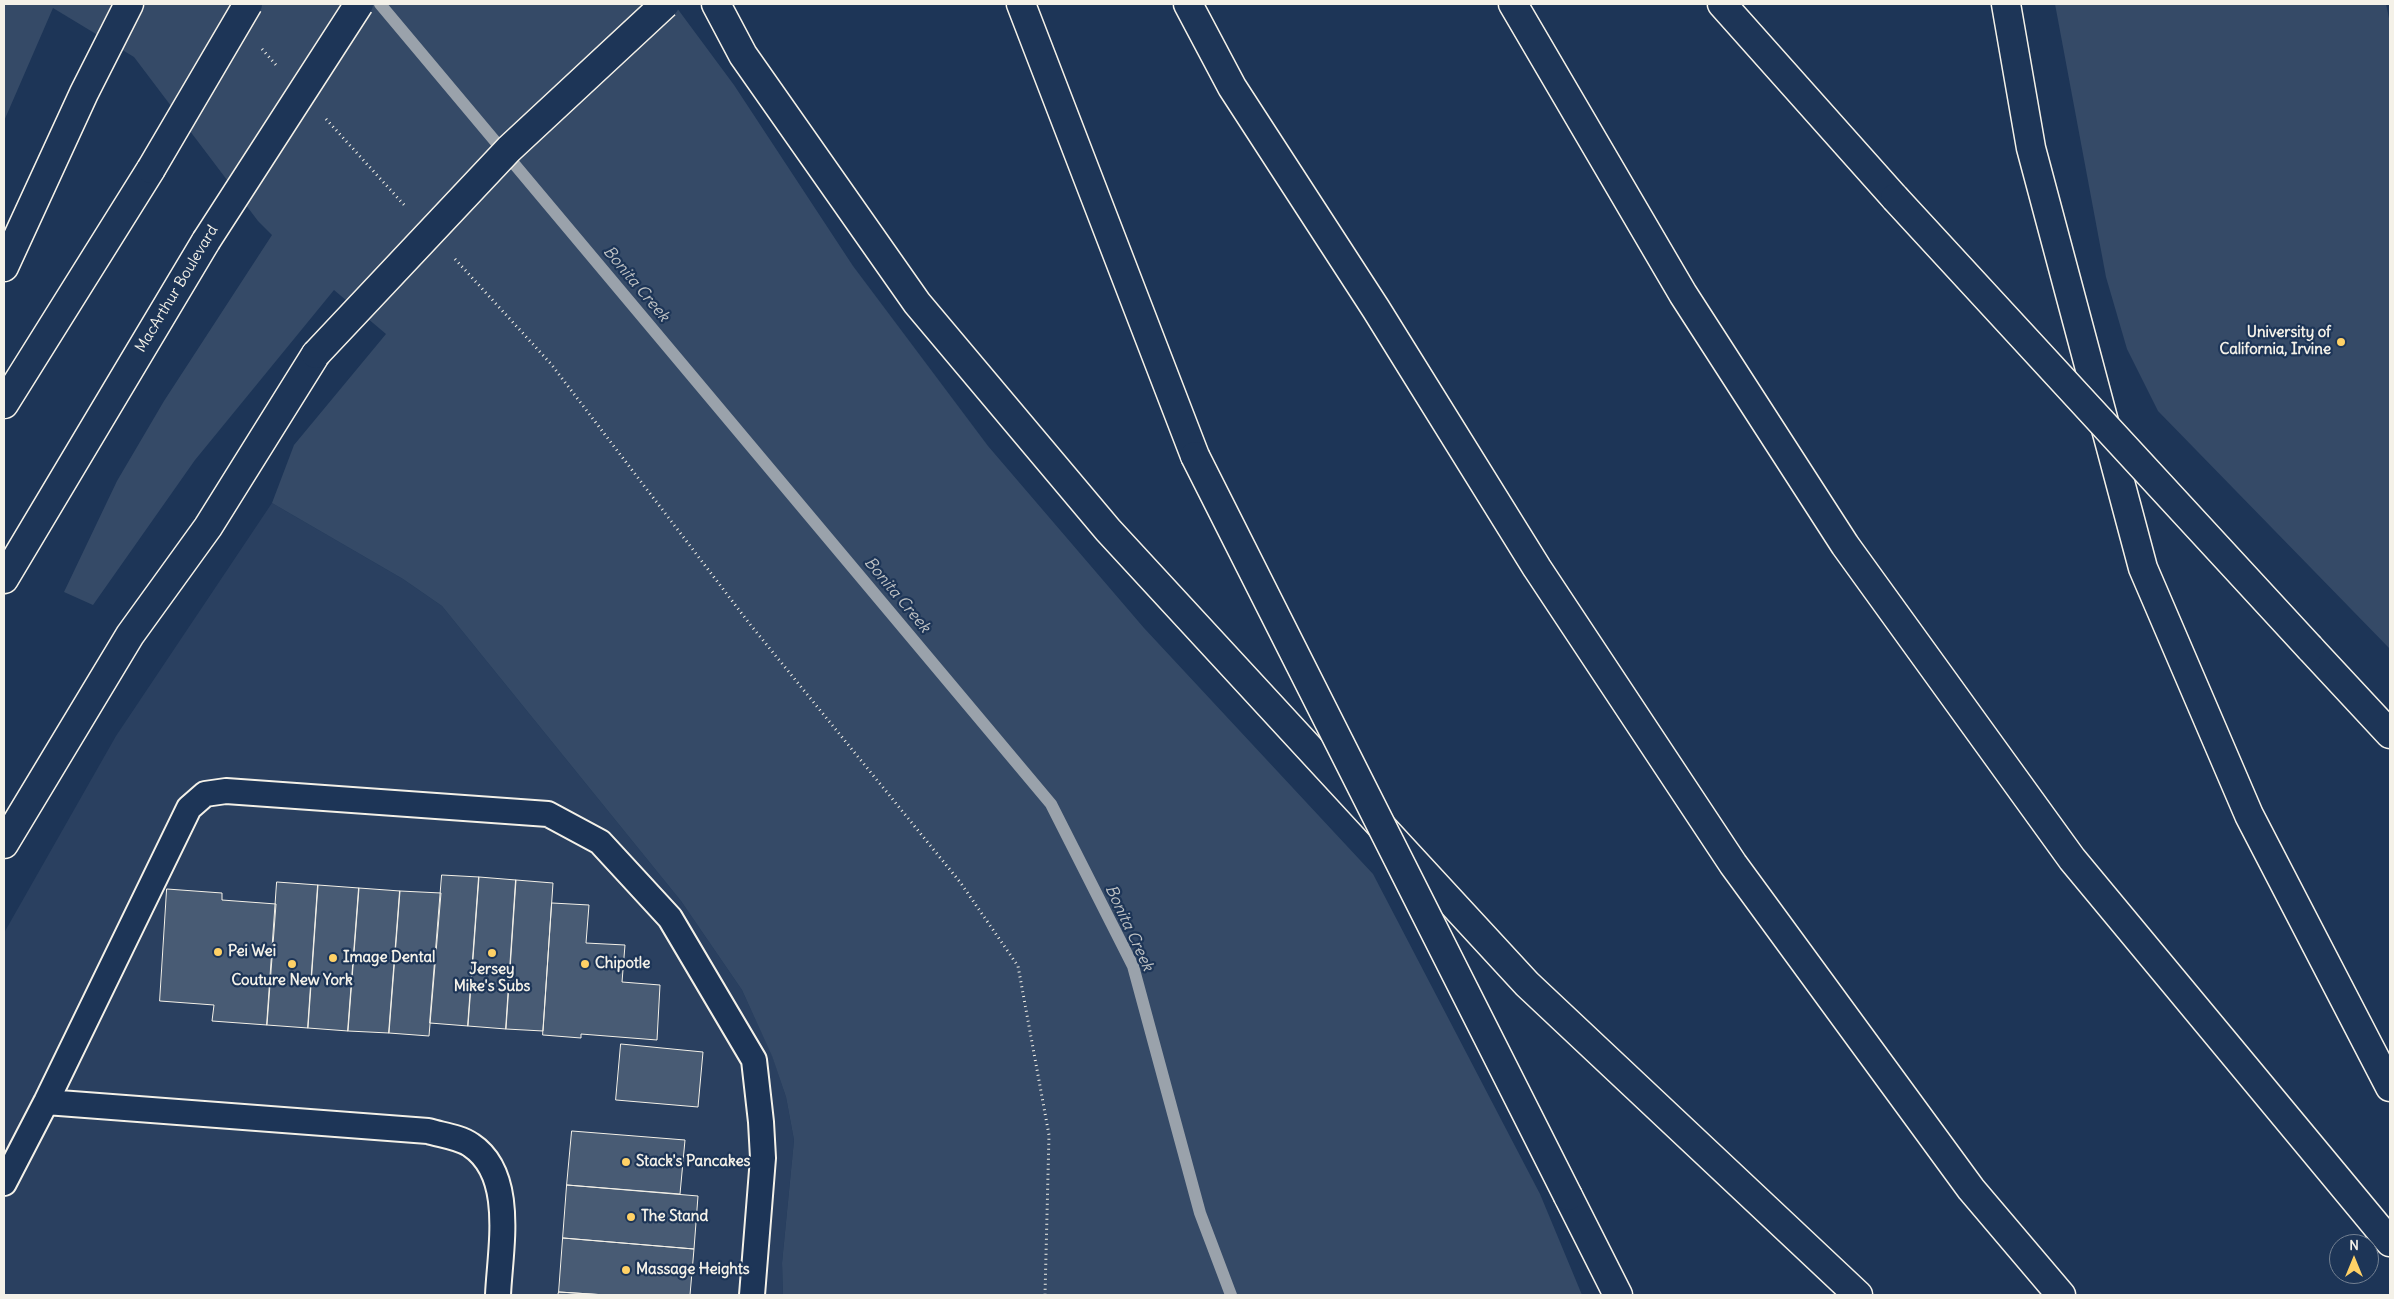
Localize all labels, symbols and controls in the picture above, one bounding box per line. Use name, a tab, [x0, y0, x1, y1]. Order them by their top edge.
street label: MacArthur Boulevard	[132, 222, 222, 356]
water label: Bonita Creek	[599, 242, 673, 326]
place label: University of California, Irvine	[2219, 324, 2331, 359]
marker: University of California, Irvine	[2335, 336, 2347, 348]
water label: Bonita Creek	[860, 553, 934, 637]
water label: Bonita Creek	[1101, 882, 1157, 974]
place label: Pei Wei	[228, 943, 276, 961]
marker: Pei Wei	[212, 946, 224, 958]
marker: Jersey Mike's Subs	[486, 947, 498, 959]
place label: Image Dental	[343, 949, 435, 967]
marker: Image Dental	[327, 952, 339, 964]
place label: Chipotle	[595, 955, 650, 973]
marker: Couture New York	[286, 958, 298, 970]
marker: Chipotle	[579, 958, 591, 970]
place label: Jersey Mike's Subs	[454, 961, 530, 996]
place label: Couture New York	[231, 972, 353, 990]
place label: Stack's Pancakes	[636, 1153, 750, 1171]
marker: Stack's Pancakes	[620, 1156, 632, 1168]
place label: The Stand	[641, 1208, 708, 1226]
marker: The Stand	[625, 1211, 637, 1223]
north arrow	[2329, 1234, 2379, 1284]
text: N	[2349, 1236, 2359, 1254]
place label: Massage Heights	[636, 1261, 750, 1279]
marker: Massage Heights	[620, 1264, 632, 1276]

